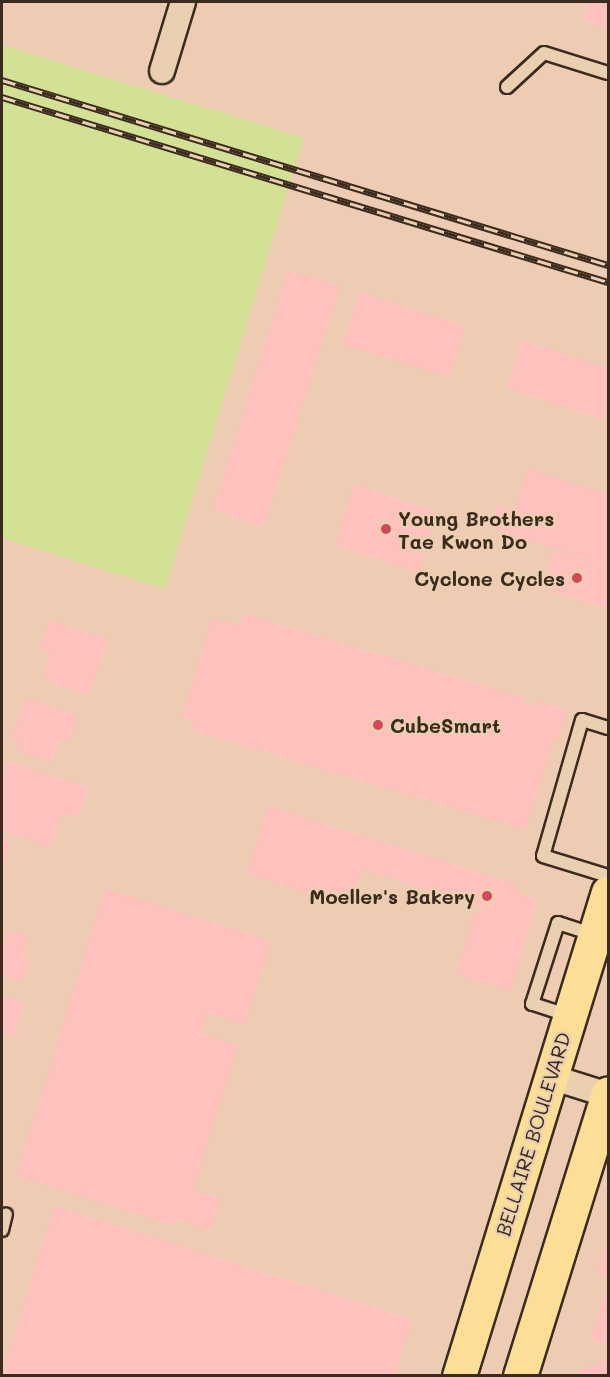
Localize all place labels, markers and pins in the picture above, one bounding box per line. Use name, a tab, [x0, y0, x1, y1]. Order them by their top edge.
place label: Young Brothers Tae Kwon Do	[398, 506, 554, 553]
marker: Young Brothers Tae Kwon Do	[379, 522, 393, 536]
place label: Cyclone Cycles	[414, 566, 565, 590]
marker: Cyclone Cycles	[570, 571, 584, 585]
place label: CubeSmart	[390, 713, 501, 737]
marker: CubeSmart	[371, 718, 385, 732]
place label: Moeller's Bakery	[309, 884, 475, 908]
marker: Moeller's Bakery	[480, 889, 494, 903]

